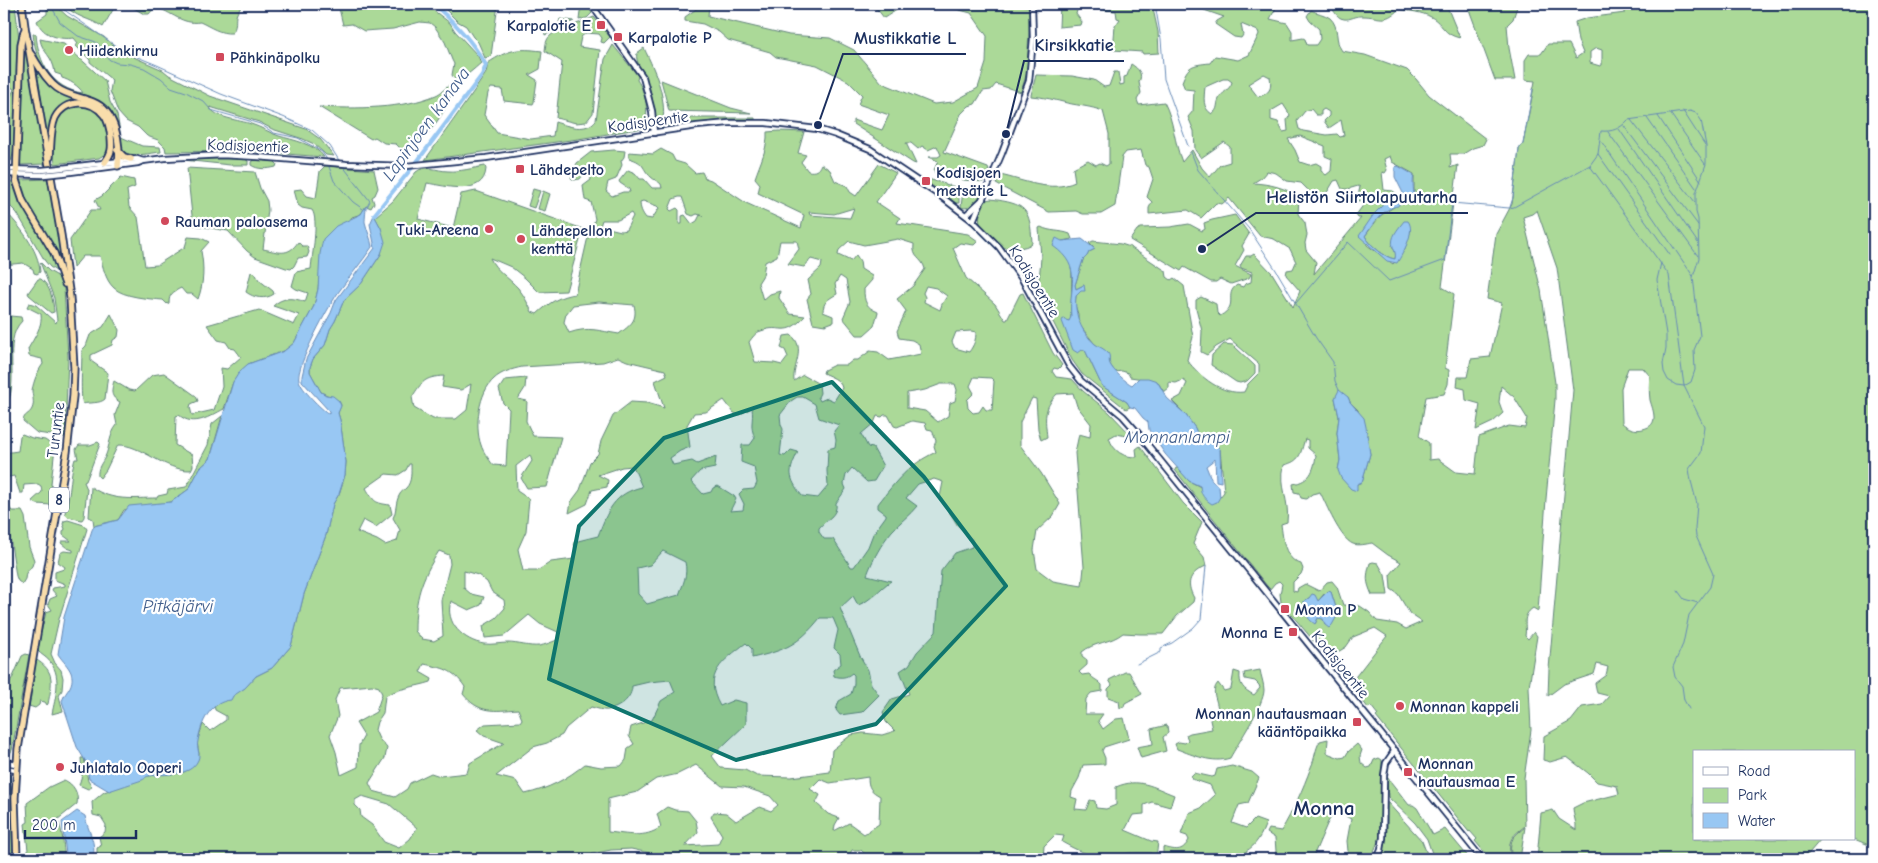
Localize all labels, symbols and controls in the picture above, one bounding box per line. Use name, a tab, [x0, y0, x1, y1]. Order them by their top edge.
place label: Karpalotie E	[507, 17, 592, 35]
marker: Karpalotie E	[595, 19, 607, 31]
callout: Mustikkatie L	[843, 21, 966, 54]
text: Mustikkatie L	[854, 28, 956, 49]
callout: Kirsikkatie	[1024, 28, 1124, 61]
place label: Karpalotie P	[628, 29, 712, 47]
marker: Karpalotie P	[612, 31, 624, 43]
text: Kirsikkatie	[1034, 35, 1114, 56]
place label: Hiidenkirnu	[79, 42, 158, 60]
marker: Hiidenkirnu	[63, 44, 75, 56]
place label: Pähkinäpolku	[230, 49, 320, 67]
marker: Pähkinäpolku	[214, 51, 226, 63]
water label: Lapinjoen kanava	[378, 64, 475, 185]
street label: Kodisjoentie	[607, 107, 690, 137]
street label: Kodisjoentie	[207, 136, 289, 156]
place label: Lähdepelto	[530, 161, 604, 179]
marker: Lähdepelto	[514, 163, 526, 175]
place label: Kodisjoen metsätie L	[936, 164, 1008, 200]
marker: Kodisjoen metsätie L	[920, 175, 932, 187]
callout: Helistön Siirtolapuutarha	[1256, 180, 1468, 213]
text: Helistön Siirtolapuutarha	[1266, 187, 1458, 208]
place label: Rauman paloasema	[175, 213, 308, 231]
marker: Rauman paloasema	[159, 215, 171, 227]
place label: Tuki-Areena	[397, 221, 479, 239]
place label: Lähdepellon kenttä	[531, 222, 613, 258]
marker: Tuki-Areena	[483, 223, 495, 235]
marker: Lähdepellon kenttä	[515, 233, 527, 245]
street label: Kodisjoentie	[1005, 242, 1063, 321]
street label: Turuntie	[44, 401, 68, 459]
water label: Monnanlampi	[1123, 427, 1231, 448]
road number: 8	[49, 488, 69, 512]
water label: Pitkäjärvi	[143, 596, 214, 617]
place label: Monna P	[1295, 601, 1356, 619]
marker: Monna P	[1279, 603, 1291, 615]
place label: Monna E	[1221, 624, 1284, 642]
marker: Monna E	[1287, 626, 1299, 638]
street label: Kodisjoentie	[1308, 627, 1373, 702]
place label: Monnan kappeli	[1410, 698, 1519, 716]
marker: Monnan kappeli	[1394, 700, 1406, 712]
place label: Monnan hautausmaan kääntöpaikka	[1195, 705, 1347, 741]
marker: Monnan hautausmaan kääntöpaikka	[1351, 716, 1363, 728]
legend	[1693, 750, 1856, 840]
place label: Monnan hautausmaa E	[1418, 755, 1516, 791]
place label: Juhlatalo Ooperi	[70, 759, 182, 777]
marker: Juhlatalo Ooperi	[54, 761, 66, 773]
text: Road	[1738, 762, 1770, 780]
marker: Monnan hautausmaa E	[1402, 766, 1414, 778]
text: Park	[1738, 786, 1767, 804]
district label: Monna	[1293, 796, 1355, 820]
scale bar	[25, 808, 136, 840]
text: Water	[1738, 812, 1775, 830]
text: 200 m	[32, 816, 76, 834]

